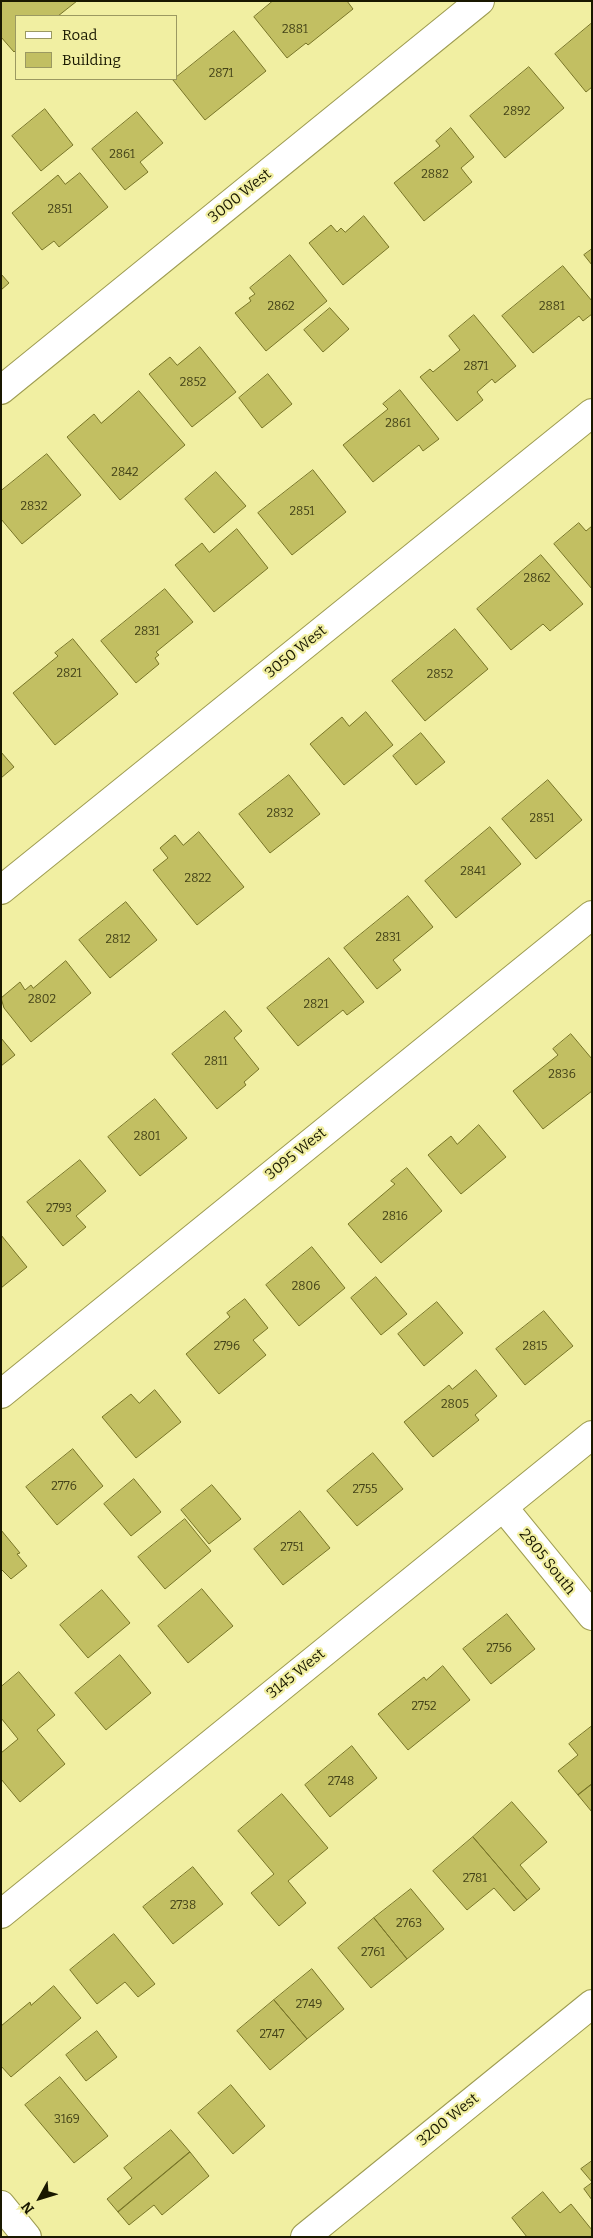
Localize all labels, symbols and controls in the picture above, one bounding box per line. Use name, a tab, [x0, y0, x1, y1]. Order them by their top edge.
legend	[15, 15, 178, 80]
house number: 2881	[282, 23, 308, 37]
text: Road	[62, 26, 97, 44]
text: Building	[62, 51, 121, 69]
house number: 2871	[209, 67, 233, 81]
house number: 2892	[503, 105, 531, 119]
house number: 2861	[109, 148, 135, 162]
street label: 3000 West	[205, 165, 275, 227]
house number: 2882	[421, 168, 449, 182]
house number: 2851	[48, 203, 72, 217]
house number: 2862	[267, 300, 295, 314]
house number: 2881	[539, 300, 565, 314]
house number: 2871	[464, 360, 488, 374]
house number: 2852	[180, 376, 206, 390]
house number: 2861	[385, 417, 411, 431]
house number: 2842	[111, 466, 139, 480]
house number: 2832	[21, 500, 47, 514]
house number: 2851	[290, 505, 314, 519]
house number: 2862	[523, 572, 551, 586]
street label: 3050 West	[262, 622, 330, 682]
house number: 2831	[134, 625, 160, 639]
house number: 2821	[56, 667, 82, 681]
house number: 2852	[427, 668, 453, 682]
house number: 2832	[267, 807, 293, 821]
house number: 2851	[530, 812, 554, 826]
house number: 2841	[460, 865, 486, 879]
house number: 2822	[185, 872, 211, 886]
house number: 2831	[375, 931, 401, 945]
house number: 2812	[105, 933, 131, 947]
house number: 2802	[28, 993, 56, 1007]
house number: 2821	[303, 998, 329, 1012]
house number: 2811	[204, 1055, 228, 1069]
house number: 2836	[548, 1068, 576, 1082]
street label: 3095 West	[262, 1124, 330, 1184]
house number: 2801	[134, 1130, 160, 1144]
house number: 2793	[46, 1202, 72, 1216]
house number: 2816	[382, 1210, 408, 1224]
house number: 2806	[292, 1280, 320, 1294]
house number: 2796	[214, 1340, 240, 1354]
house number: 2815	[522, 1340, 548, 1354]
house number: 2805	[441, 1398, 469, 1412]
house number: 2776	[51, 1480, 77, 1494]
house number: 2755	[352, 1483, 378, 1497]
street label: 2805 South	[515, 1526, 579, 1598]
house number: 2751	[280, 1541, 304, 1555]
house number: 2756	[486, 1642, 512, 1656]
street label: 3145 West	[263, 1645, 329, 1703]
house number: 2752	[412, 1700, 436, 1714]
house number: 2748	[328, 1775, 354, 1789]
house number: 2781	[463, 1872, 487, 1886]
house number: 2738	[170, 1899, 196, 1913]
house number: 2763	[396, 1917, 422, 1931]
house number: 2761	[361, 1946, 385, 1960]
house number: 2749	[296, 1998, 322, 2012]
house number: 2747	[259, 2028, 285, 2042]
street label: 3200 West	[414, 2090, 482, 2150]
house number: 3169	[54, 2113, 80, 2127]
north arrow	[15, 2173, 65, 2223]
text: N	[18, 2198, 38, 2217]

